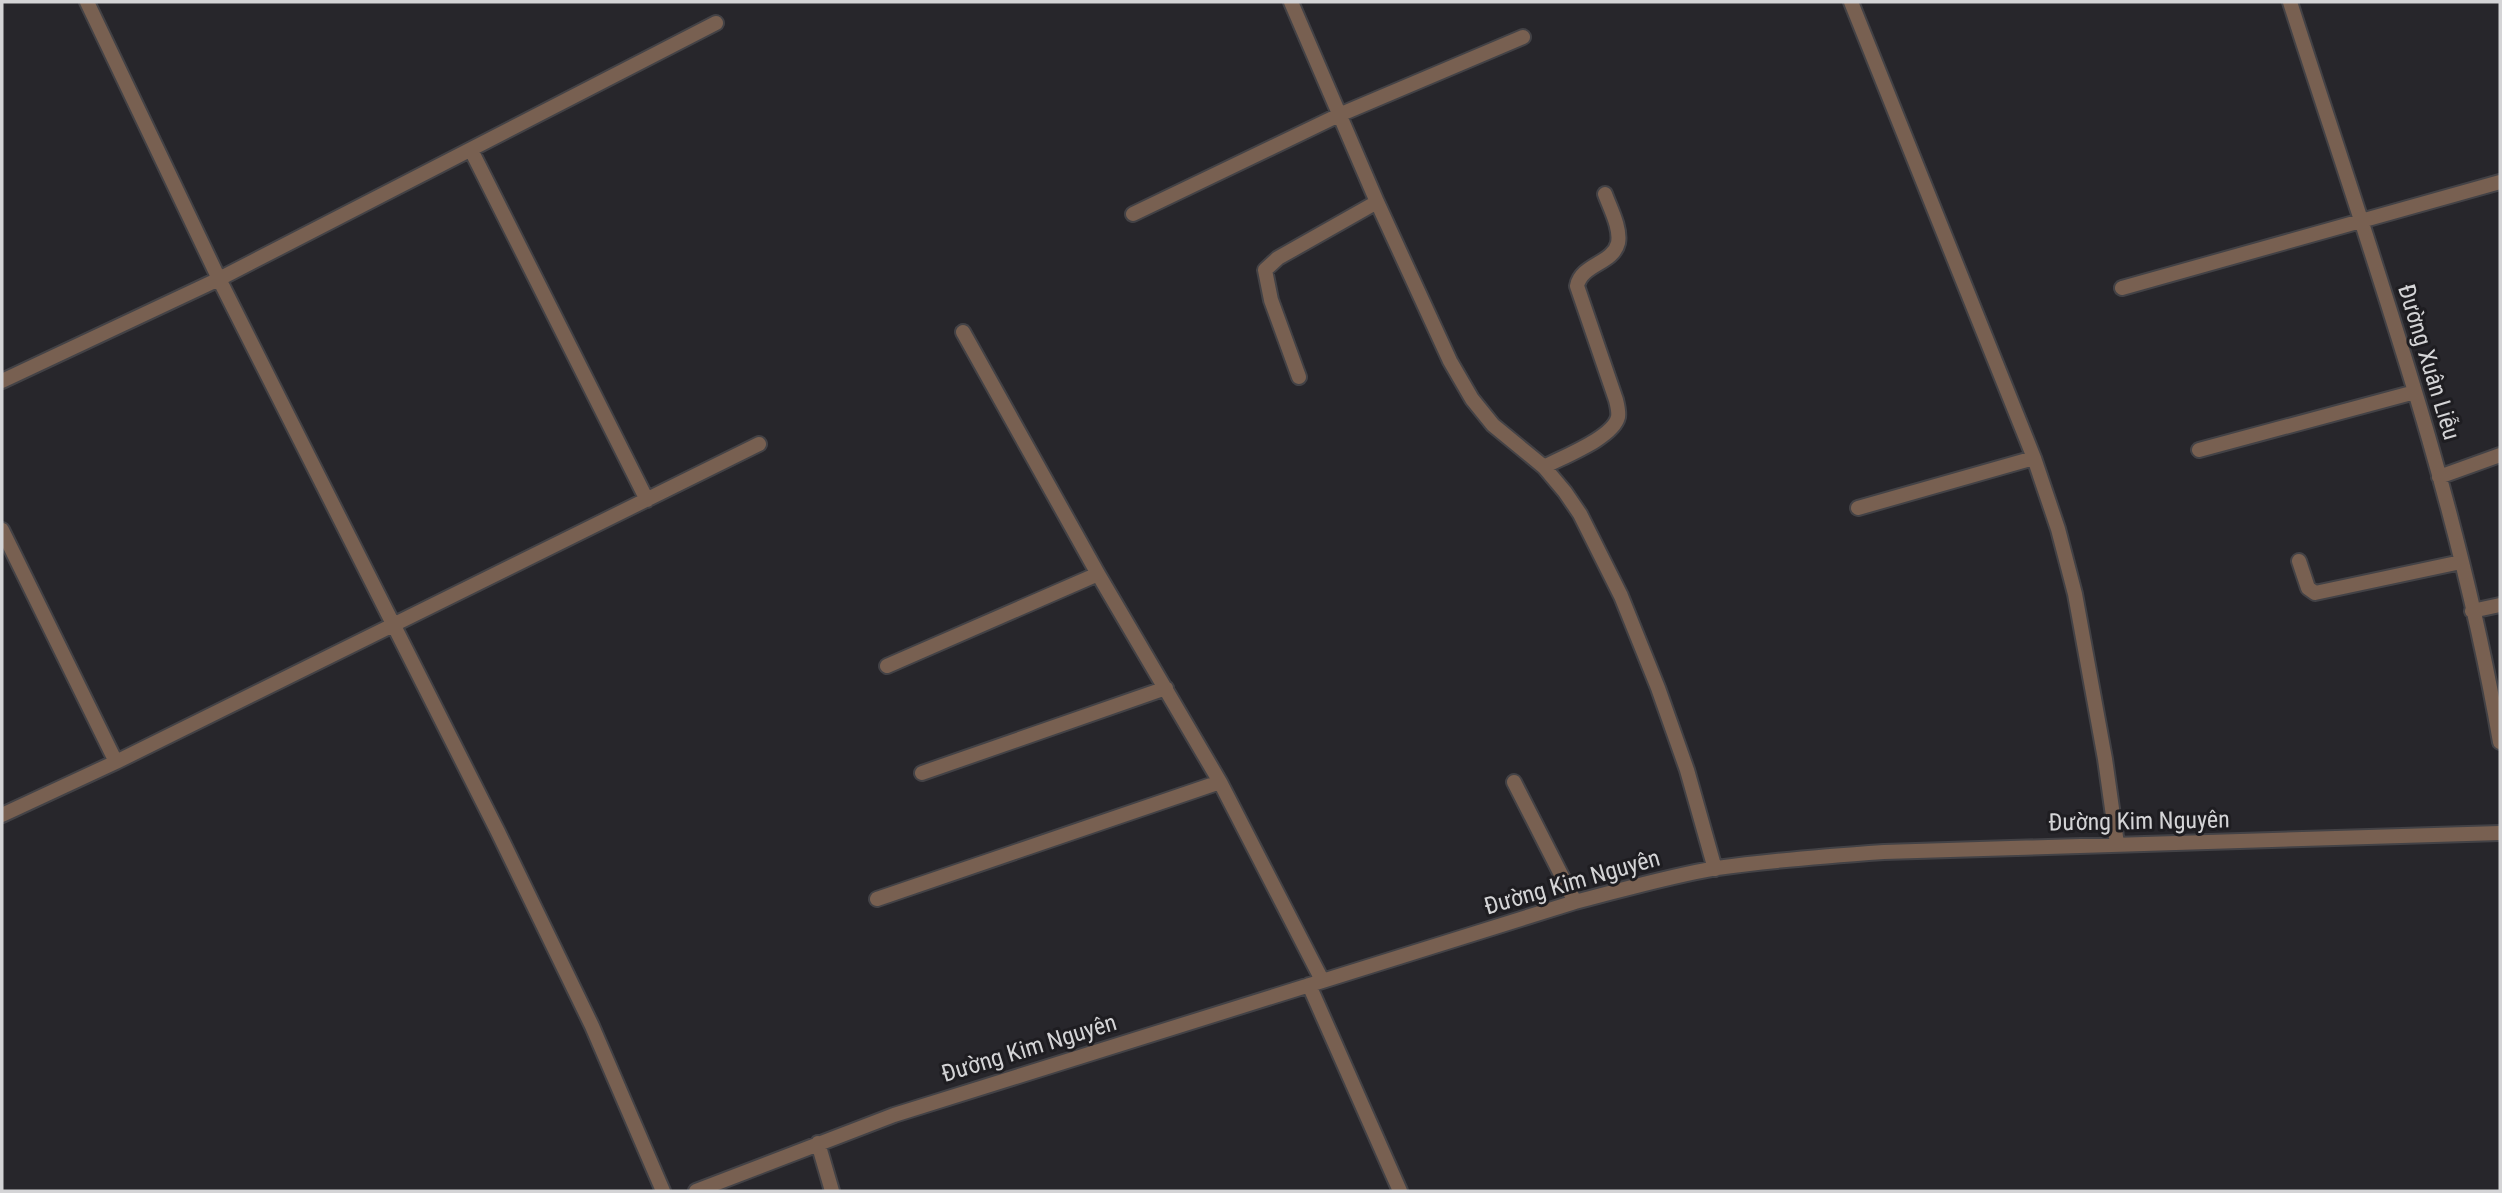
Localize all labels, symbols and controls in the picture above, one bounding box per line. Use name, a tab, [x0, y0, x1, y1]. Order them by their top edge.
street label: Đường Xuân Liễu	[2392, 281, 2466, 443]
street label: Đường Kim Nguyên	[2048, 805, 2230, 837]
street label: Đường Kim Nguyên	[1481, 844, 1663, 920]
street label: Đường Kim Nguyên	[938, 1008, 1120, 1088]

